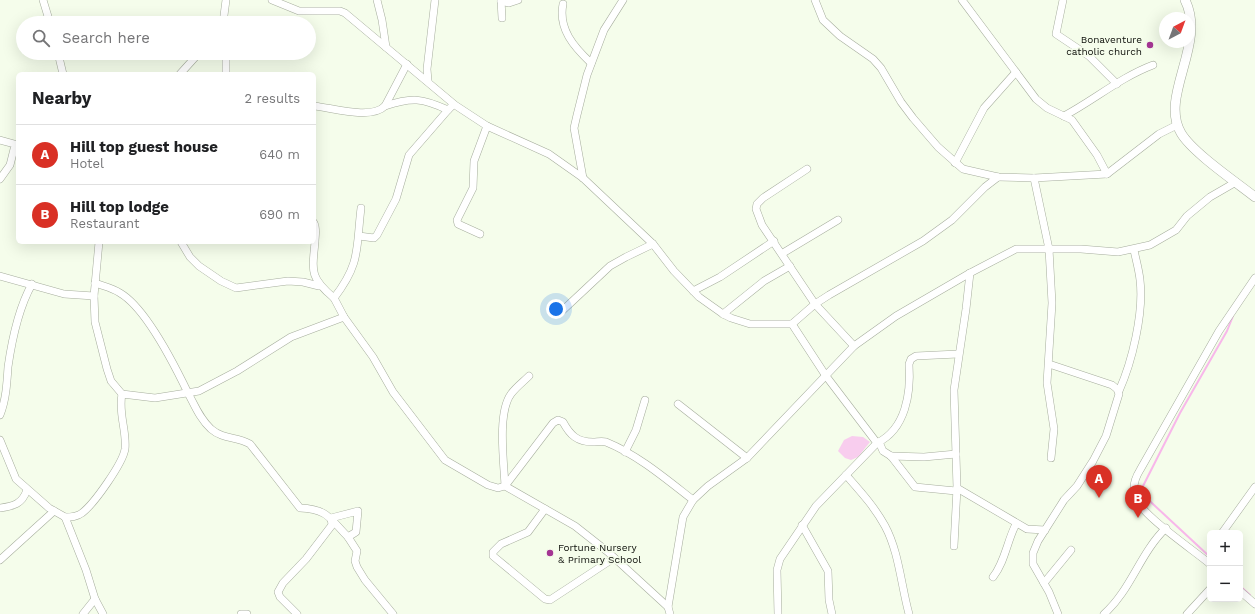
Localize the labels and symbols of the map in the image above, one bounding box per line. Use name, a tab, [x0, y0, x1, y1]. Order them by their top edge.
north arrow	[1159, 12, 1195, 48]
place label: Bonaventure catholic church	[1066, 34, 1142, 57]
marker: Bonaventure catholic church	[1145, 40, 1155, 50]
your location	[546, 299, 566, 319]
pin: A	[1086, 465, 1112, 498]
pin: B	[1125, 485, 1151, 518]
place label: Fortune Nursery & Primary School	[558, 542, 641, 565]
marker: Fortune Nursery & Primary School	[545, 548, 555, 558]

